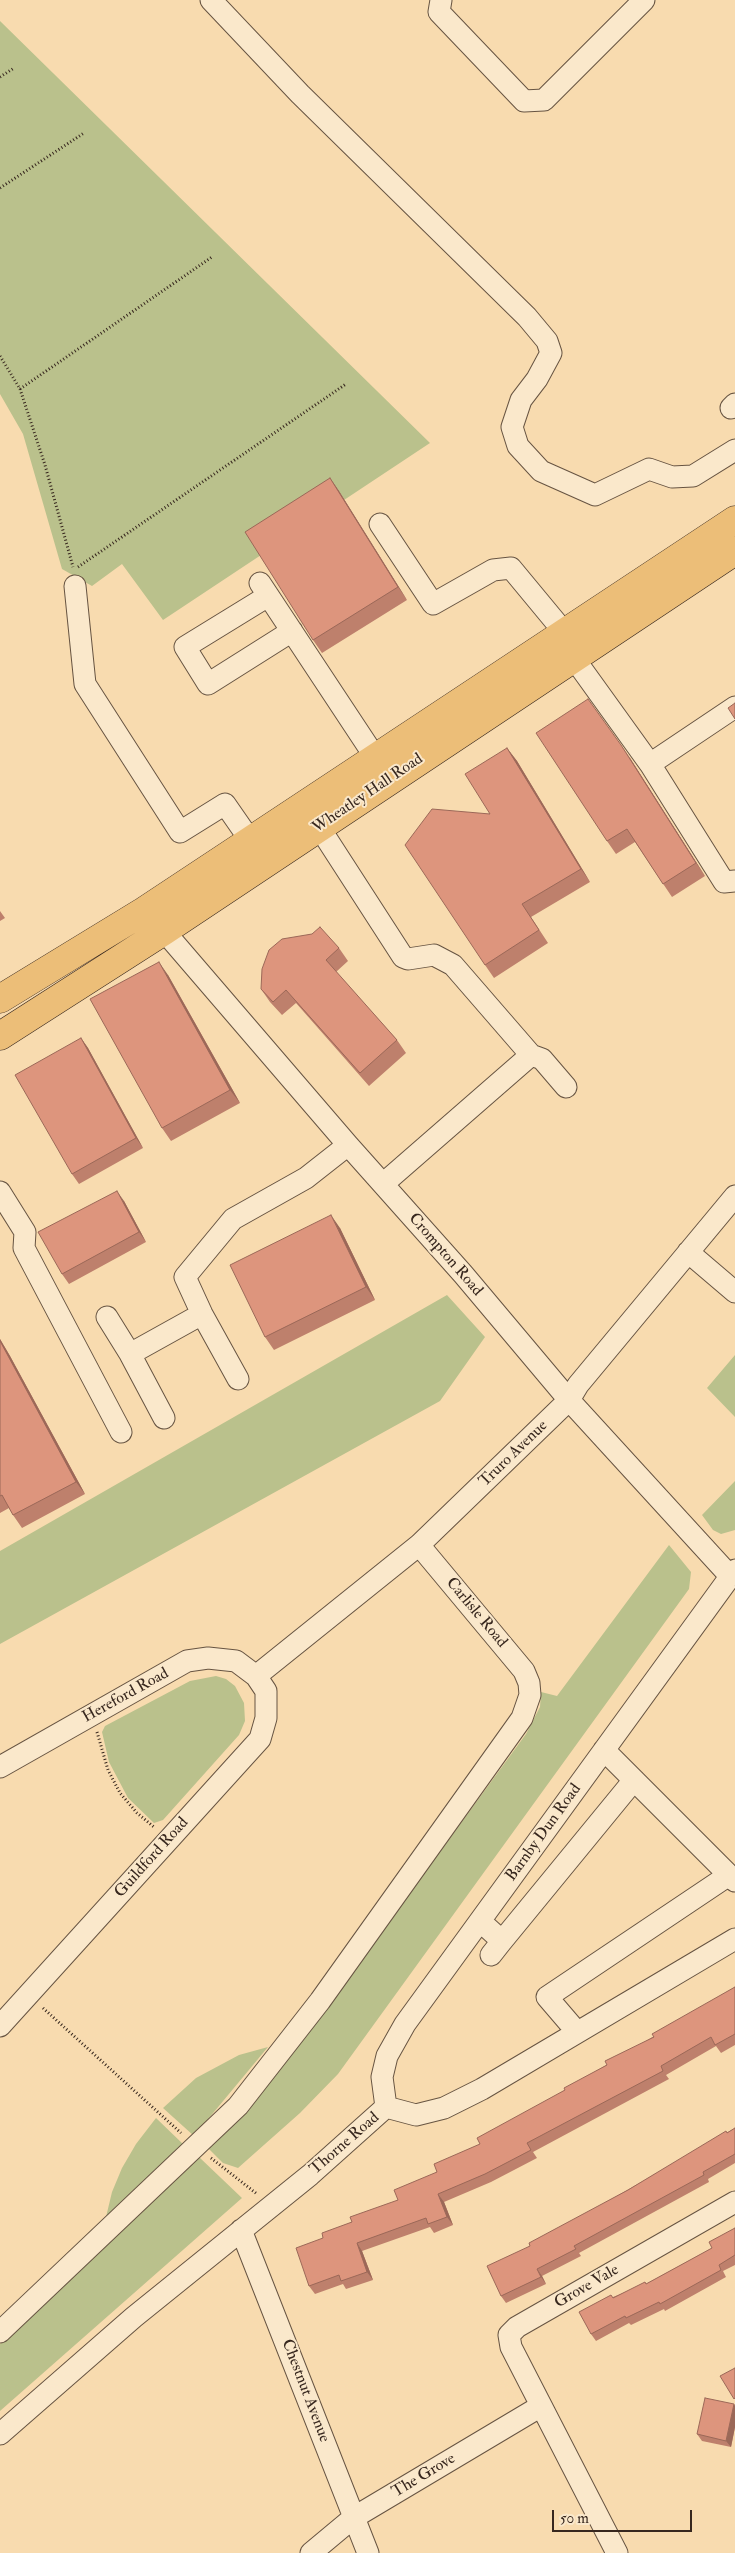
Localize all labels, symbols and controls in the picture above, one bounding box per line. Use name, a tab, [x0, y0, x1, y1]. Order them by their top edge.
street label: Wheatley Hall Road	[309, 750, 427, 838]
street label: Crompton Road	[404, 1210, 486, 1300]
street label: Truro Avenue	[476, 1417, 552, 1491]
street label: Carlisle Road	[441, 1574, 511, 1652]
street label: Hereford Road	[80, 1664, 172, 1728]
street label: Barnby Dun Road	[502, 1781, 586, 1885]
street label: Guildford Road	[111, 1814, 193, 1902]
street label: Thorne Road	[306, 2109, 384, 2179]
street label: Grove Vale	[551, 2261, 623, 2313]
street label: Chestnut Avenue	[277, 2337, 333, 2445]
street label: The Grove	[389, 2450, 459, 2502]
scale bar	[555, 2500, 695, 2532]
text: 50 m	[560, 2509, 589, 2528]

